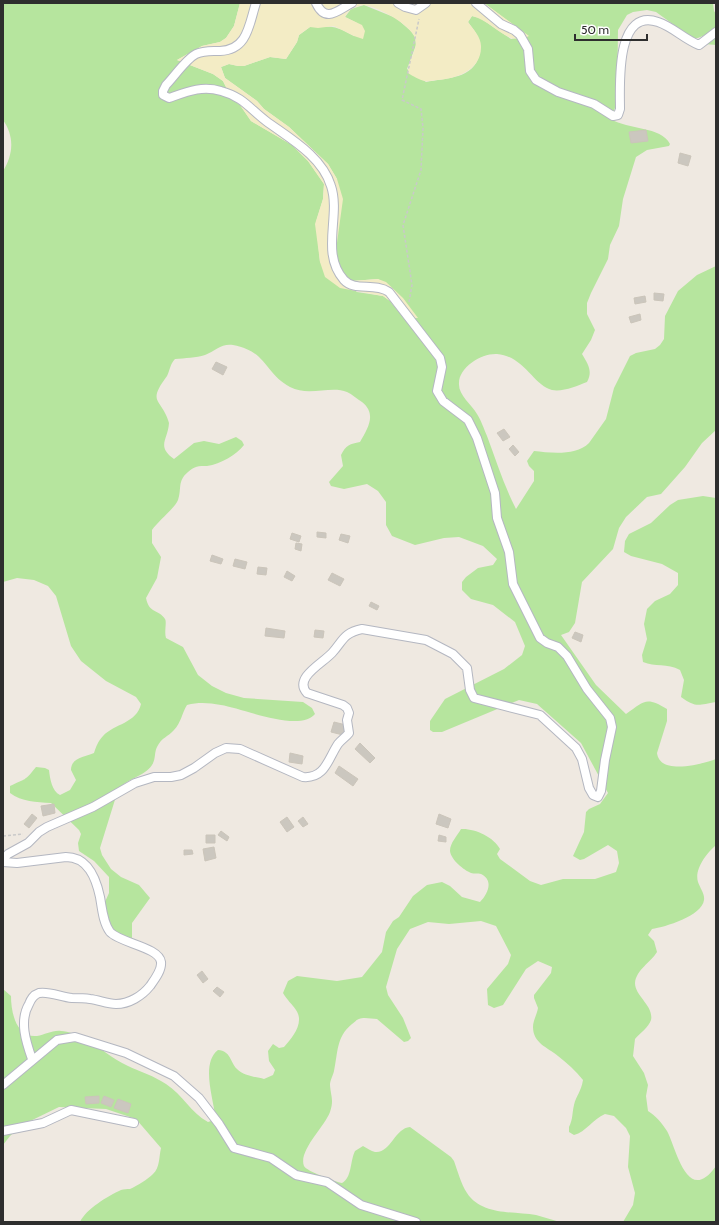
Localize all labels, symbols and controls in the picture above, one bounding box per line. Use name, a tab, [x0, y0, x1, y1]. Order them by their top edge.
scale bar	[575, 16, 647, 42]
text: 50 m	[581, 22, 609, 37]

